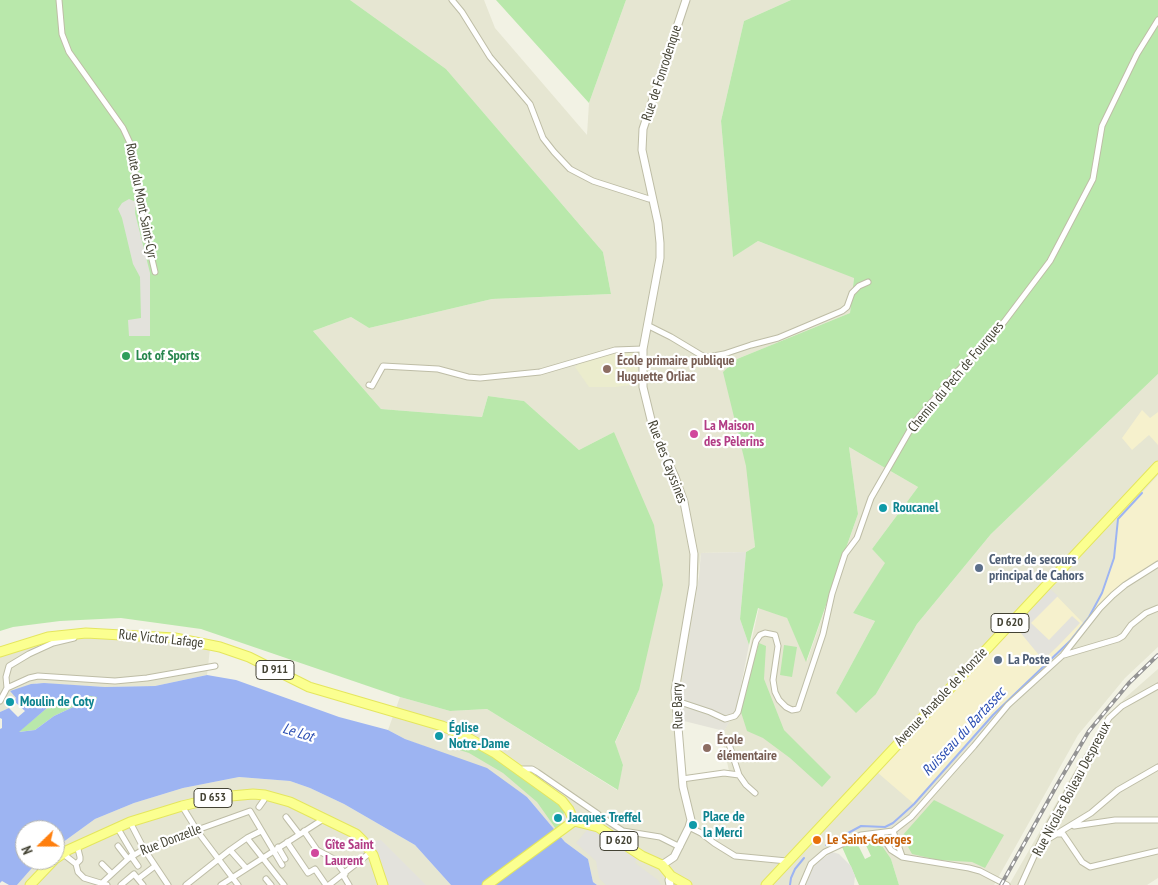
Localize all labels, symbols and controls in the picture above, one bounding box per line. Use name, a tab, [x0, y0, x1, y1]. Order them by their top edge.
street label: Rue de Fonrodenque	[639, 23, 685, 123]
street label: Route du Mont Saint-Cyr	[122, 142, 160, 260]
street label: Chemin du Pech de Fourques	[905, 318, 1007, 436]
place label: Lot of Sports	[136, 348, 200, 364]
marker: Lot of Sports	[120, 350, 132, 362]
place label: École primaire publique Huguette Orliac	[617, 353, 735, 386]
marker: École primaire publique Huguette Orliac	[601, 363, 613, 375]
street label: Rue des Cayssines	[644, 418, 690, 506]
place label: La Maison des Pèlerins	[704, 418, 764, 451]
marker: La Maison des Pèlerins	[688, 428, 700, 440]
place label: Roucanel	[893, 500, 938, 516]
marker: Roucanel	[877, 502, 889, 514]
place label: Centre de secours principal de Cahors	[989, 552, 1084, 584]
marker: Centre de secours principal de Cahors	[973, 562, 985, 574]
road number: D 620	[991, 614, 1029, 632]
street label: Rue Victor Lafage	[118, 626, 204, 652]
street label: Avenue Anatole de Monzie	[891, 644, 991, 750]
place label: La Poste	[1008, 652, 1050, 668]
marker: La Poste	[992, 654, 1004, 666]
road number: D 911	[256, 660, 294, 680]
street label: Rue Barry	[669, 683, 687, 729]
water label: Ruisseau du Bartassec	[918, 684, 1010, 780]
place label: Moulin de Coty	[20, 694, 94, 710]
marker: Moulin de Coty	[4, 696, 16, 708]
street label: Rue Nicolas Boileau Despreaux	[1029, 719, 1115, 859]
water label: Le Lot	[280, 720, 316, 746]
place label: Église Notre-Dame	[449, 720, 510, 752]
marker: Église Notre-Dame	[433, 730, 445, 742]
place label: École élémentaire	[717, 732, 777, 764]
marker: École élémentaire	[701, 742, 713, 754]
road number: D 653	[194, 788, 232, 808]
place label: Place de la Merci	[703, 809, 745, 842]
place label: Jacques Treffel	[568, 810, 641, 826]
marker: Jacques Treffel	[552, 812, 564, 824]
marker: Place de la Merci	[687, 819, 699, 831]
north arrow	[15, 820, 65, 870]
street label: Rue Donzelle	[138, 821, 204, 859]
road number: D 620	[600, 831, 638, 850]
place label: Le Saint-Georges	[827, 832, 911, 848]
marker: Le Saint-Georges	[811, 834, 823, 846]
place label: Gîte Saint Laurent	[325, 837, 374, 870]
text: N	[17, 843, 37, 857]
marker: Gîte Saint Laurent	[309, 847, 321, 859]

